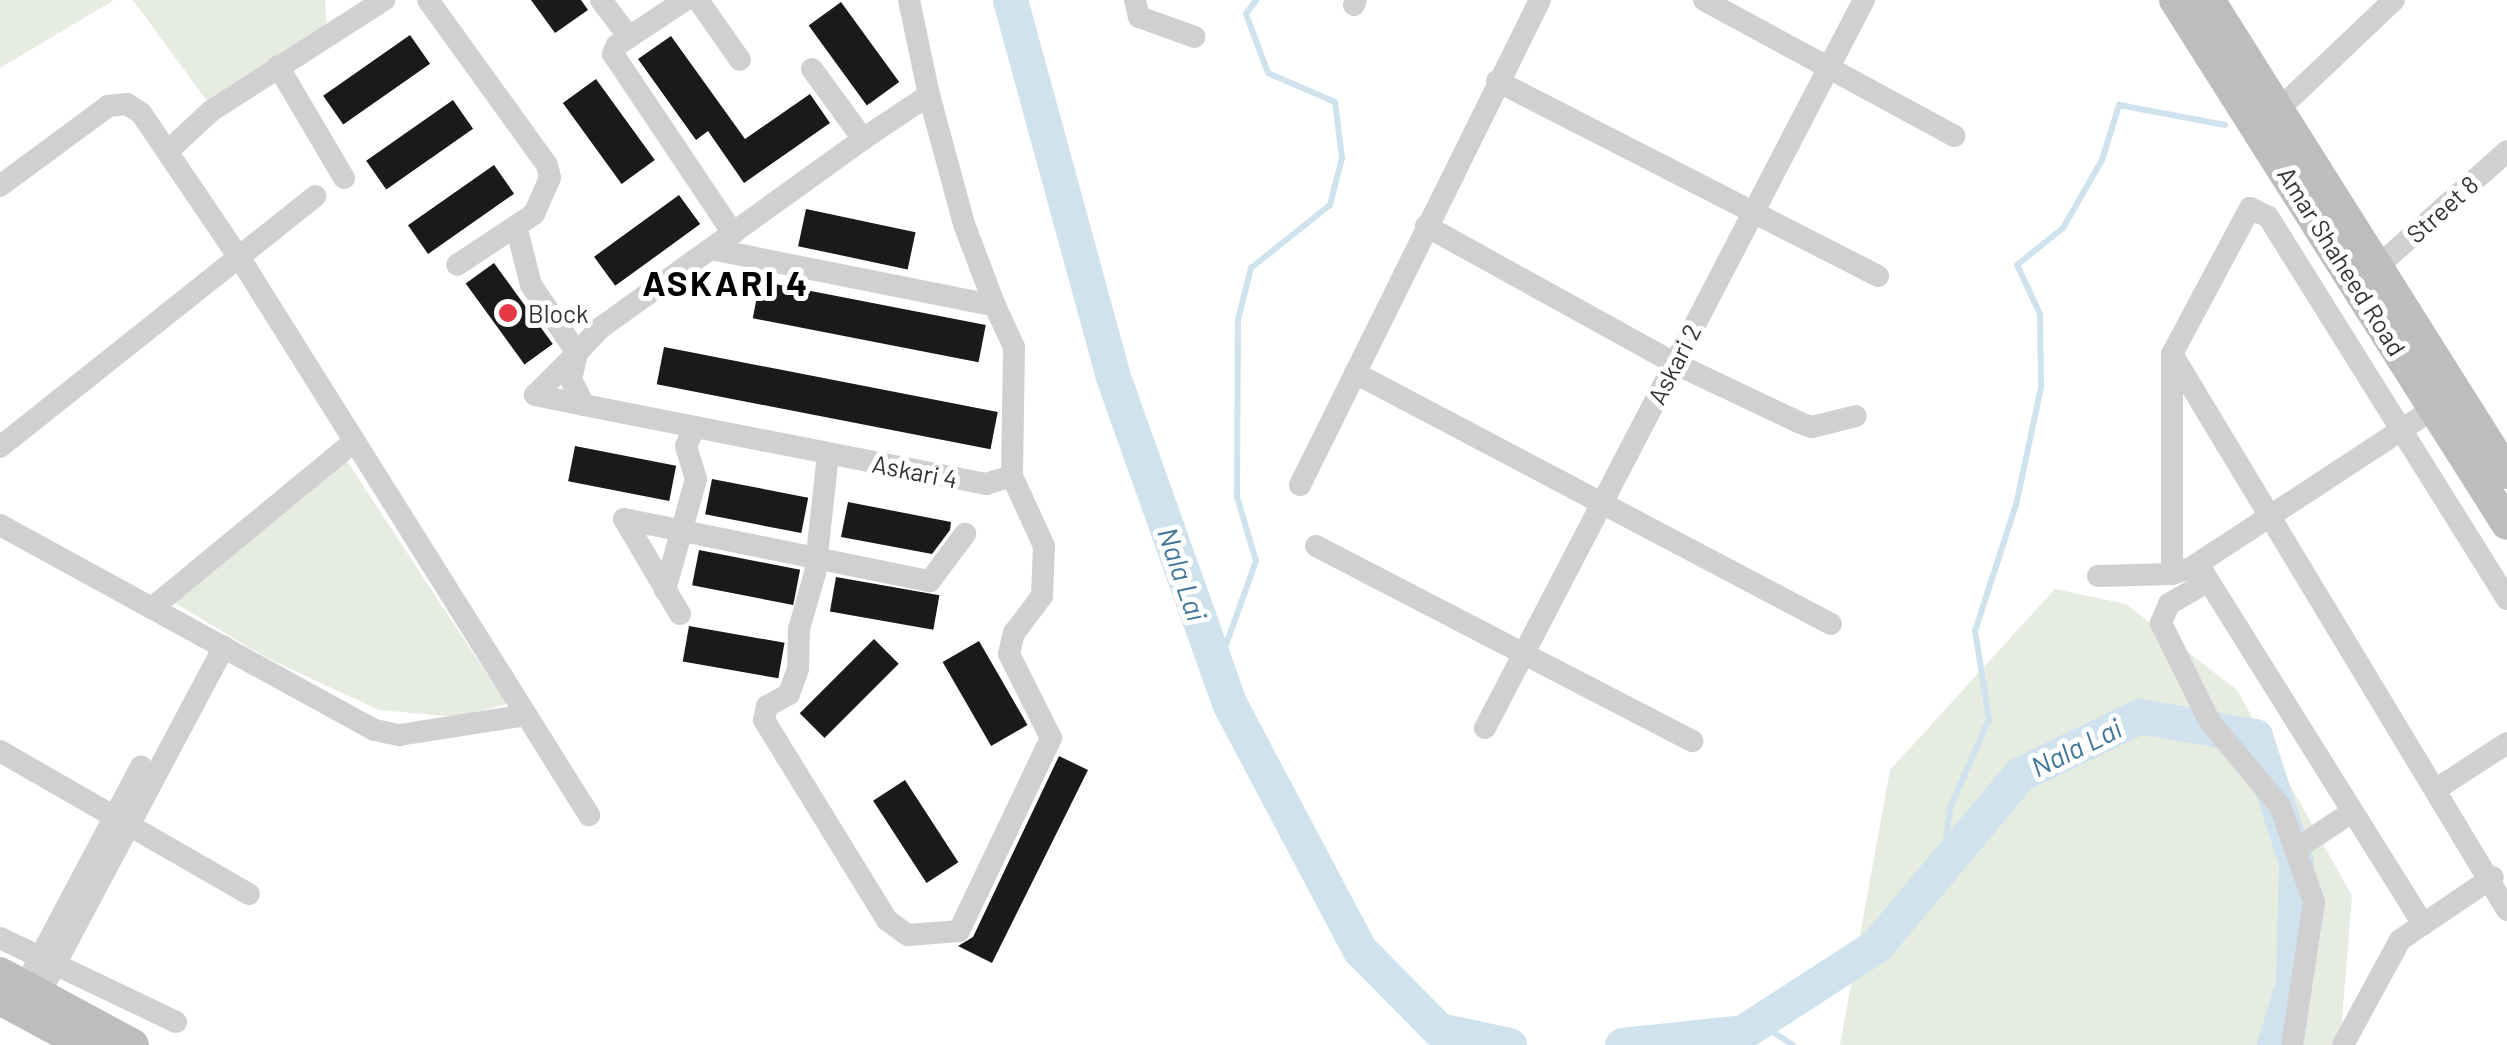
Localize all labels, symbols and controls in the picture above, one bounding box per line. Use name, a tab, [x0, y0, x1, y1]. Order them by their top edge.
street label: Amar Shaheed Road	[2272, 161, 2412, 361]
street label: Street 8	[2400, 169, 2484, 249]
district label: ASKARI 4	[642, 261, 810, 303]
place label: Block	[528, 298, 589, 328]
marker: Block	[497, 302, 519, 324]
street label: Askari 2	[1641, 319, 1707, 409]
street label: Askari 4	[870, 448, 960, 494]
water label: Nala Lai	[1151, 523, 1215, 625]
water label: Nala Lai	[2025, 711, 2127, 783]

